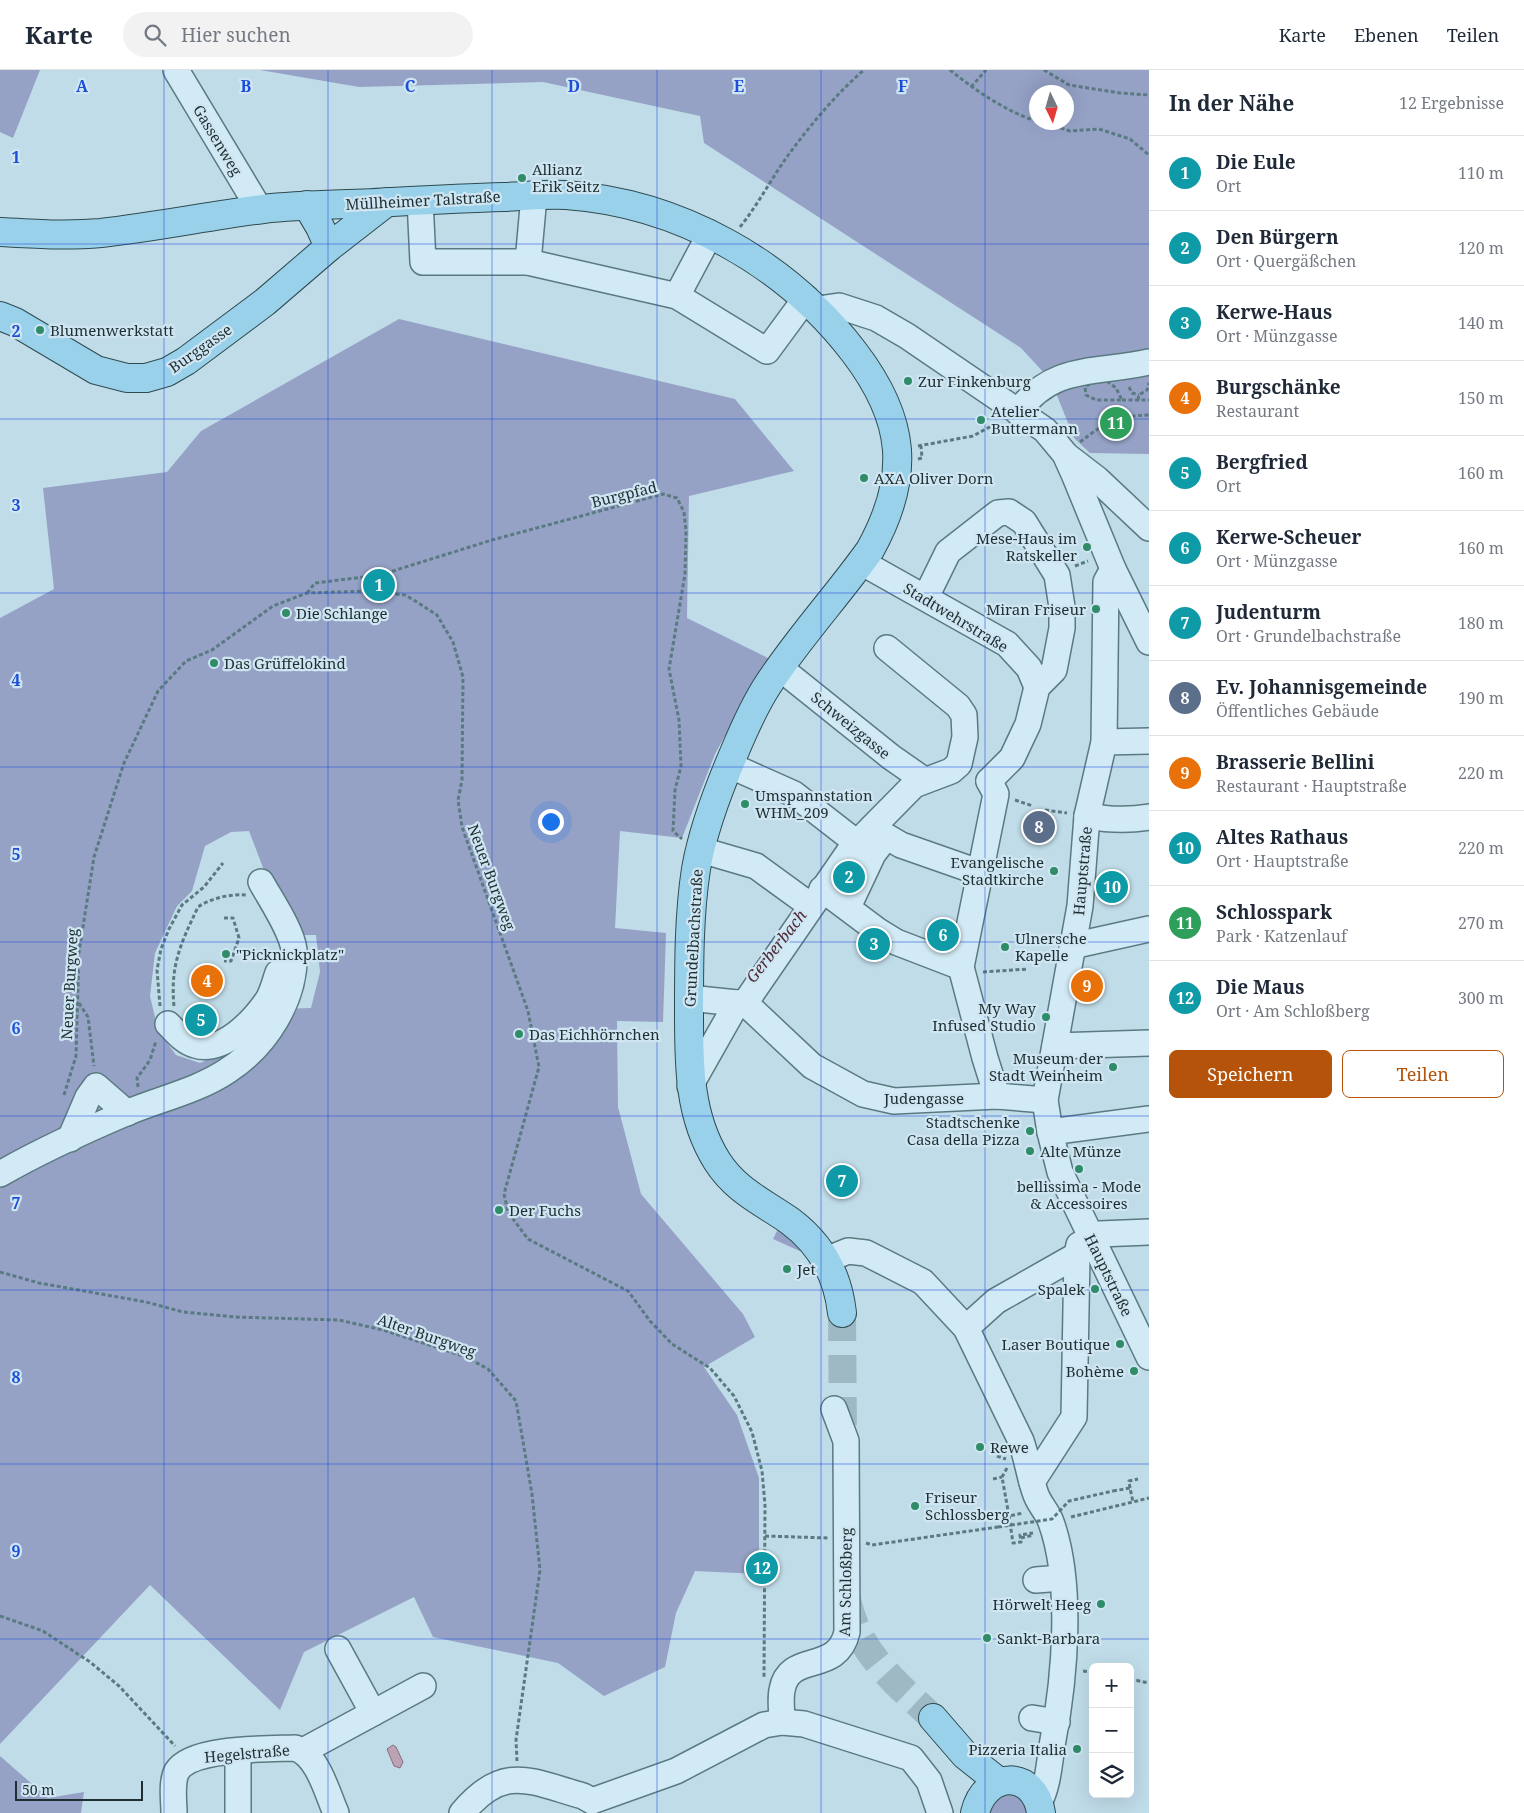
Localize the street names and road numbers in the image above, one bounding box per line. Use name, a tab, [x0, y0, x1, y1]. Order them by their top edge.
street label: Gassenweg	[189, 101, 247, 179]
street label: Müllheimer Talstraße	[345, 186, 501, 214]
street label: Burggasse	[165, 319, 235, 377]
street label: Burgpfad	[589, 476, 659, 512]
street label: Stadtwehrstraße	[900, 578, 1012, 656]
street label: Schweizgasse	[807, 687, 895, 763]
street label: Neuer Burgweg	[464, 821, 520, 933]
street label: Hauptstraße	[1068, 826, 1096, 916]
street label: Grundelbachstraße	[679, 868, 707, 1008]
street label: Neuer Burgweg	[56, 928, 82, 1040]
street label: Judengasse	[883, 1088, 964, 1108]
street label: Hauptstraße	[1080, 1230, 1138, 1320]
street label: Alter Burgweg	[375, 1309, 479, 1361]
street label: Am Schloßberg	[834, 1527, 856, 1637]
street label: Hegelstraße	[203, 1739, 291, 1767]

